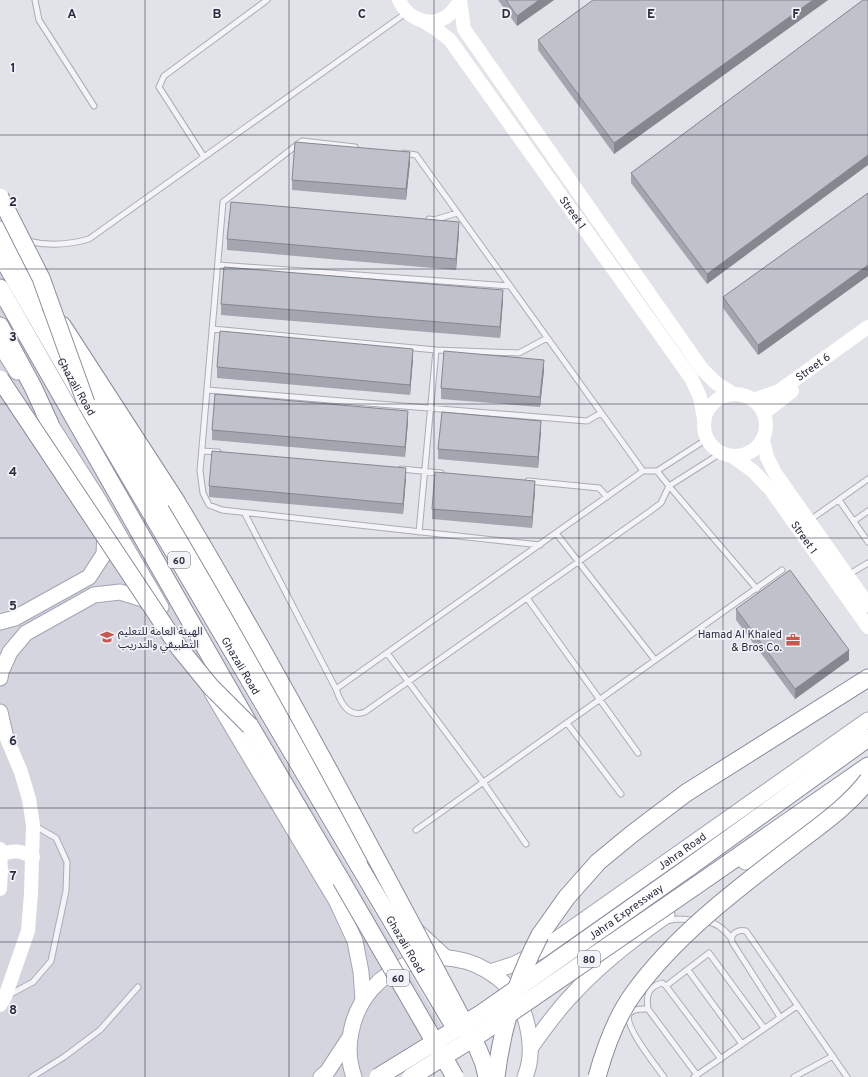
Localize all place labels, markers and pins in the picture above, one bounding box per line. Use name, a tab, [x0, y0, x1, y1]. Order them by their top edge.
place label: الهيئة العامة للتعليم التطبيقي والتدريب	[118, 625, 203, 654]
place label: Hamad Al Khaled & Bros Co.	[698, 628, 782, 655]
school or university icon: الهيئة العامة للتعليم التطبيقي والتدريب	[99, 629, 115, 645]
office icon: Hamad Al Khaled & Bros Co.	[785, 632, 801, 648]

